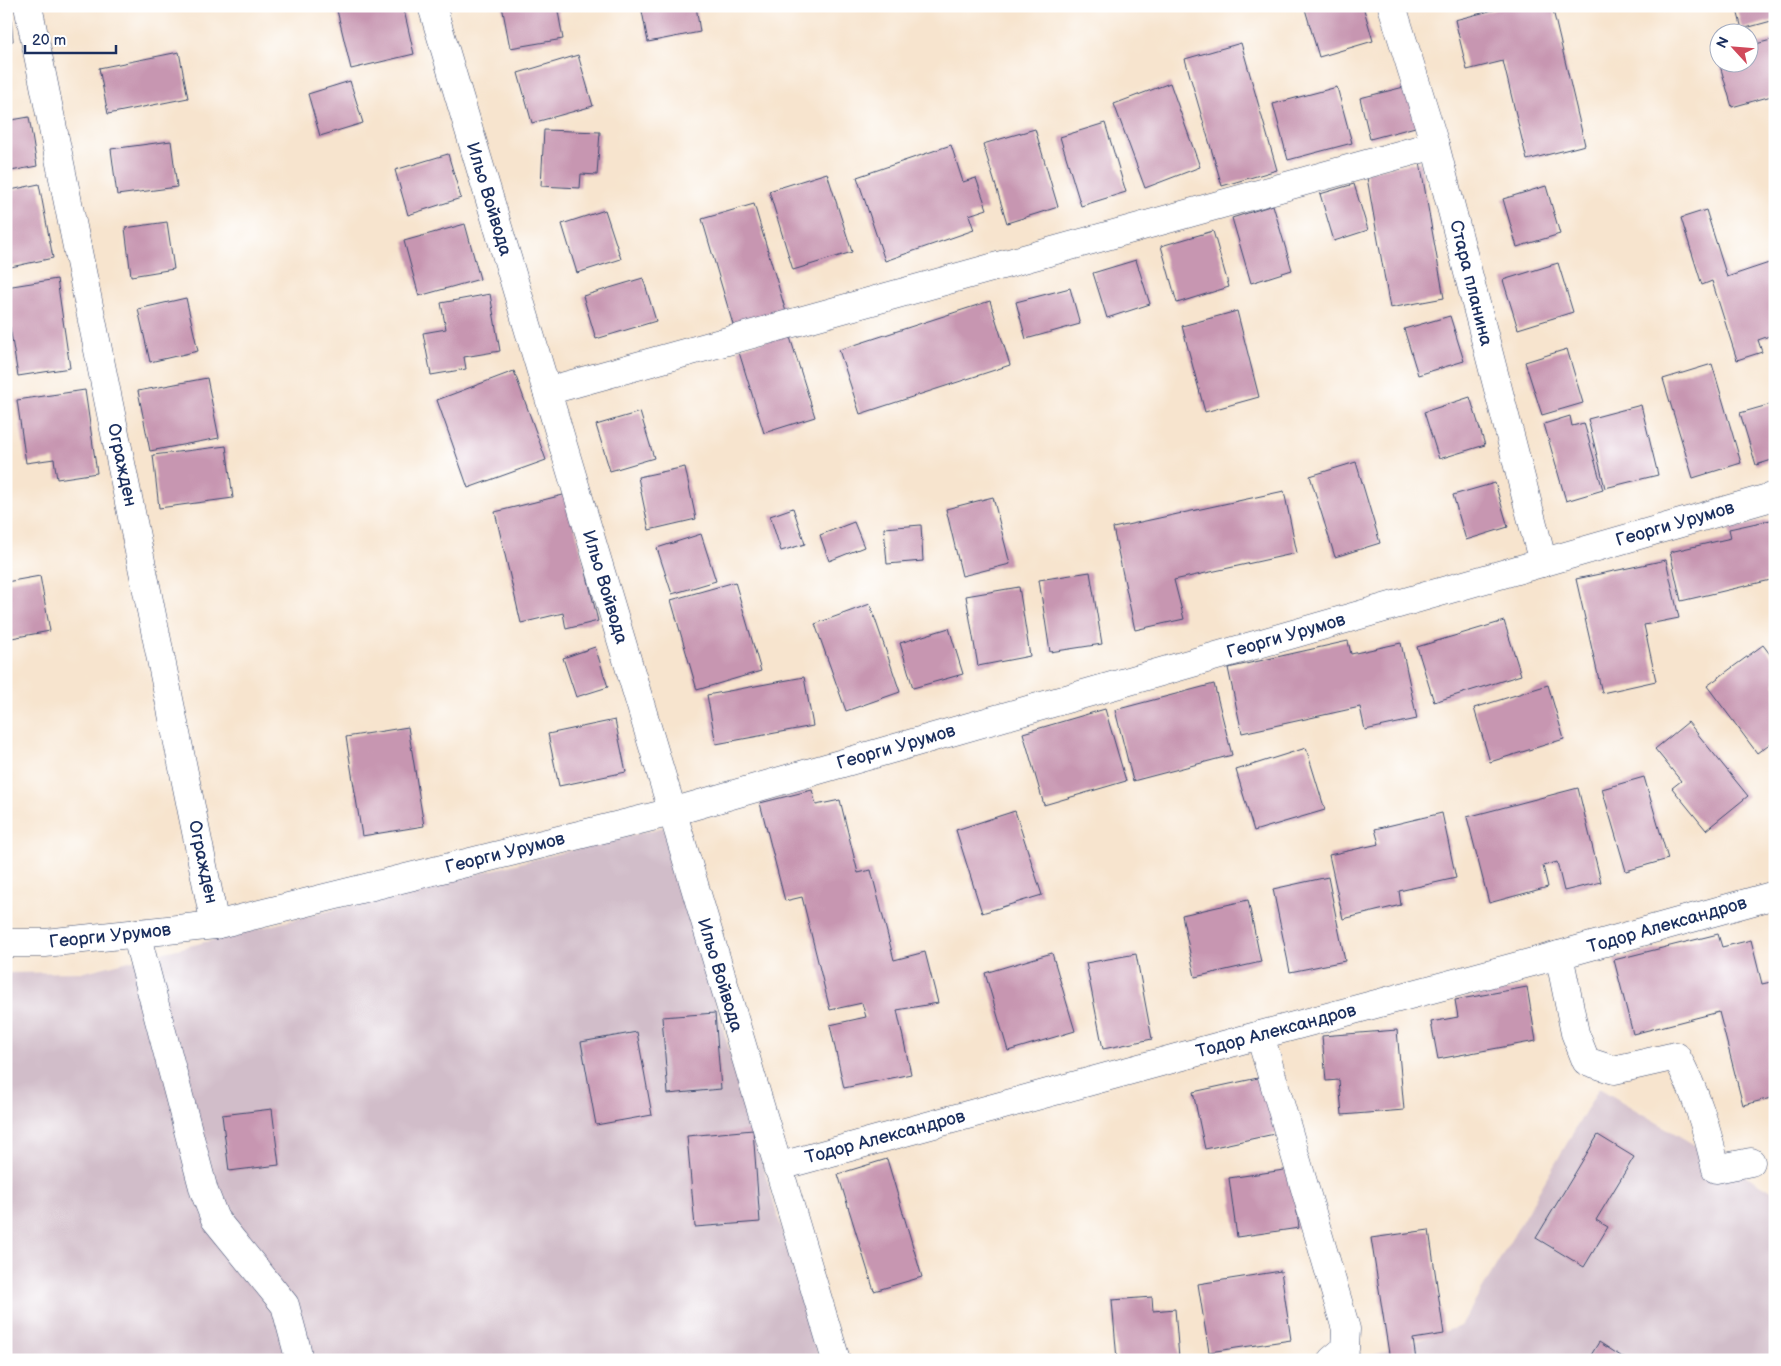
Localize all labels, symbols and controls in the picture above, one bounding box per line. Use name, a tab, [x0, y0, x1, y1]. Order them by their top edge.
scale bar	[25, 22, 116, 54]
north arrow	[1708, 22, 1758, 72]
text: 20 m	[32, 31, 66, 50]
text: N	[1713, 34, 1733, 51]
street label: Ильо Войвода	[462, 140, 516, 259]
street label: Стара планина	[1445, 218, 1497, 348]
street label: Огражден	[103, 422, 141, 508]
street label: Георги Урумов	[1613, 497, 1737, 551]
street label: Ильо Войвода	[578, 528, 632, 647]
street label: Георги Урумов	[1224, 609, 1348, 663]
street label: Георги Урумов	[834, 720, 958, 774]
street label: Огражден	[184, 819, 222, 905]
street label: Георги Урумов	[443, 828, 567, 878]
street label: Тодор Александров	[1585, 892, 1750, 958]
street label: Ильо Войвода	[693, 916, 747, 1035]
street label: Георги Урумов	[48, 919, 173, 953]
street label: Тодор Александров	[1194, 999, 1359, 1062]
street label: Тодор Александров	[803, 1105, 968, 1168]

